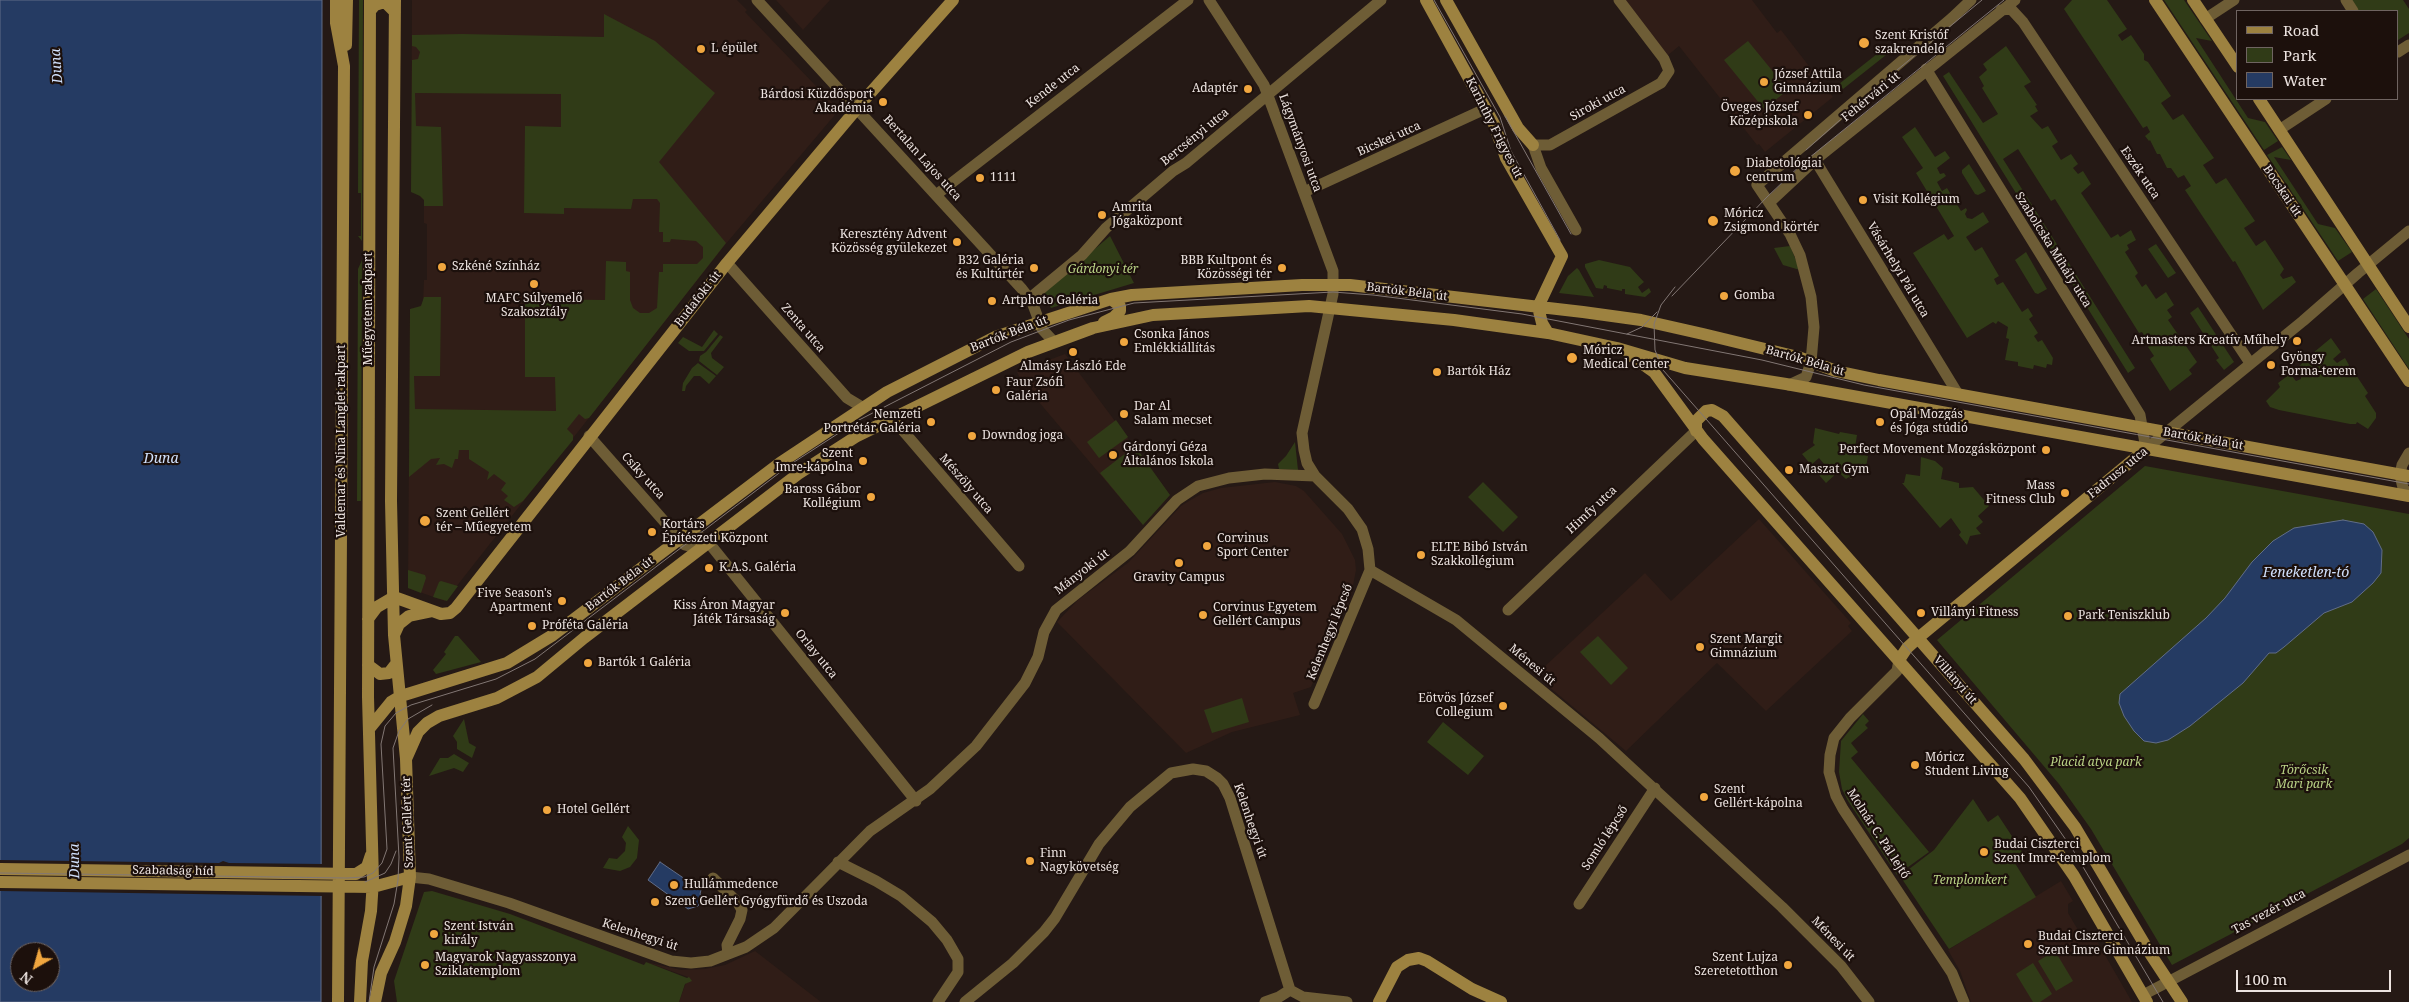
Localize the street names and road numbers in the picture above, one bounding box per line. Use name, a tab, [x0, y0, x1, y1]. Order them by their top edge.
street label: Kende utca	[1023, 61, 1083, 111]
street label: Fehérvári út	[1839, 69, 1903, 125]
street label: Karinthy Frigyes út	[1463, 76, 1525, 180]
street label: Siroki utca	[1568, 82, 1628, 124]
street label: Lágymányosi utca	[1276, 92, 1324, 194]
street label: Bercsényi utca	[1158, 105, 1232, 169]
street label: Bertalan Lajos utca	[880, 112, 964, 204]
street label: Bicskei utca	[1355, 119, 1423, 159]
street label: Eszék utca	[2117, 144, 2163, 202]
street label: Bocskai út	[2260, 163, 2304, 219]
street label: Szabolcska Mihály utca	[2012, 190, 2094, 310]
street label: Vásárhelyi Pál utca	[1864, 220, 1932, 320]
street label: Műegyetem rakpart	[362, 252, 376, 366]
street label: Budafoki út	[672, 268, 724, 330]
street label: Bartók Béla út	[1366, 280, 1448, 304]
street label: Zenta utca	[778, 301, 828, 355]
street label: Bartók Béla út	[968, 313, 1050, 355]
street label: Bartók Béla út	[1764, 343, 1846, 379]
street label: Valdemar és Nina Langlet rakpart	[335, 344, 349, 538]
street label: Bartók Béla út	[2162, 425, 2244, 453]
street label: Fadrusz utca	[2085, 444, 2151, 502]
street label: Csíky utca	[618, 450, 668, 502]
street label: Mészöly utca	[936, 451, 996, 517]
street label: Himfy utca	[1564, 483, 1620, 537]
street label: Mányoki út	[1052, 546, 1112, 598]
street label: Bartók Béla út	[583, 554, 657, 614]
street label: Kelenhegyi lépcső	[1304, 582, 1356, 682]
street label: Orlay utca	[792, 626, 840, 682]
street label: Ménesi út	[1506, 641, 1558, 689]
street label: Villányi út	[1930, 653, 1980, 707]
street label: Szent Gellért tér	[399, 776, 417, 868]
street label: Kelenhegyi út	[1230, 782, 1270, 860]
street label: Molnár C. Pál lejtő	[1844, 786, 1912, 882]
street label: Somló lépcső	[1579, 803, 1631, 873]
street label: Szabadság híd	[132, 863, 214, 879]
street label: Tas vezér utca	[2230, 887, 2308, 937]
street label: Ménesi út	[1808, 914, 1858, 964]
street label: Kelenhegyi út	[600, 916, 680, 954]

